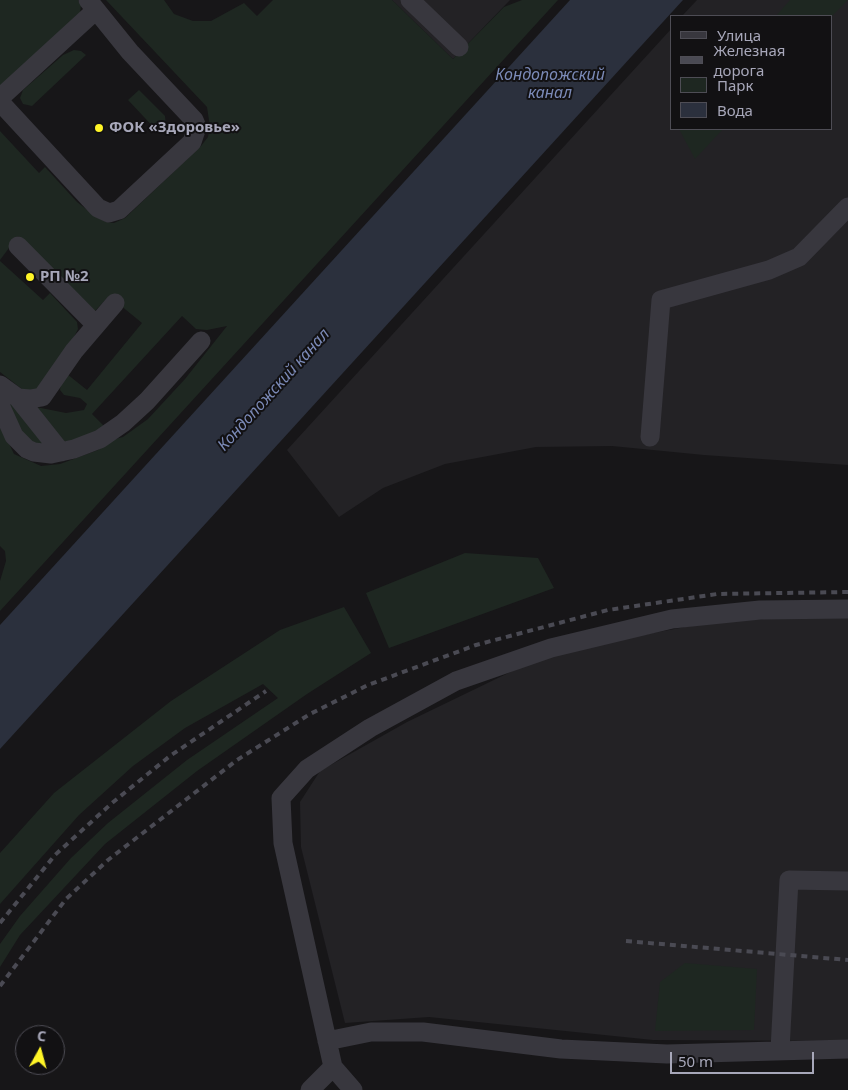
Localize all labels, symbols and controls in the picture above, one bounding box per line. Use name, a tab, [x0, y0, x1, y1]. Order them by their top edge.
legend	[670, 15, 833, 130]
text: Улица	[717, 25, 761, 45]
text: Железная дорога	[713, 40, 786, 80]
water label: Кондопожский канал	[495, 65, 605, 103]
text: Парк	[717, 75, 753, 95]
text: Вода	[717, 100, 753, 120]
place label: ФОК «Здоровье»	[109, 119, 240, 137]
marker: ФОК «Здоровье»	[93, 122, 105, 134]
place label: РП №2	[40, 268, 89, 286]
marker: РП №2	[24, 271, 36, 283]
water label: Кондопожский канал	[214, 325, 334, 455]
north arrow	[15, 1025, 65, 1075]
text: С	[36, 1026, 47, 1046]
scale bar	[673, 1042, 817, 1074]
text: 50 m	[678, 1051, 713, 1071]

